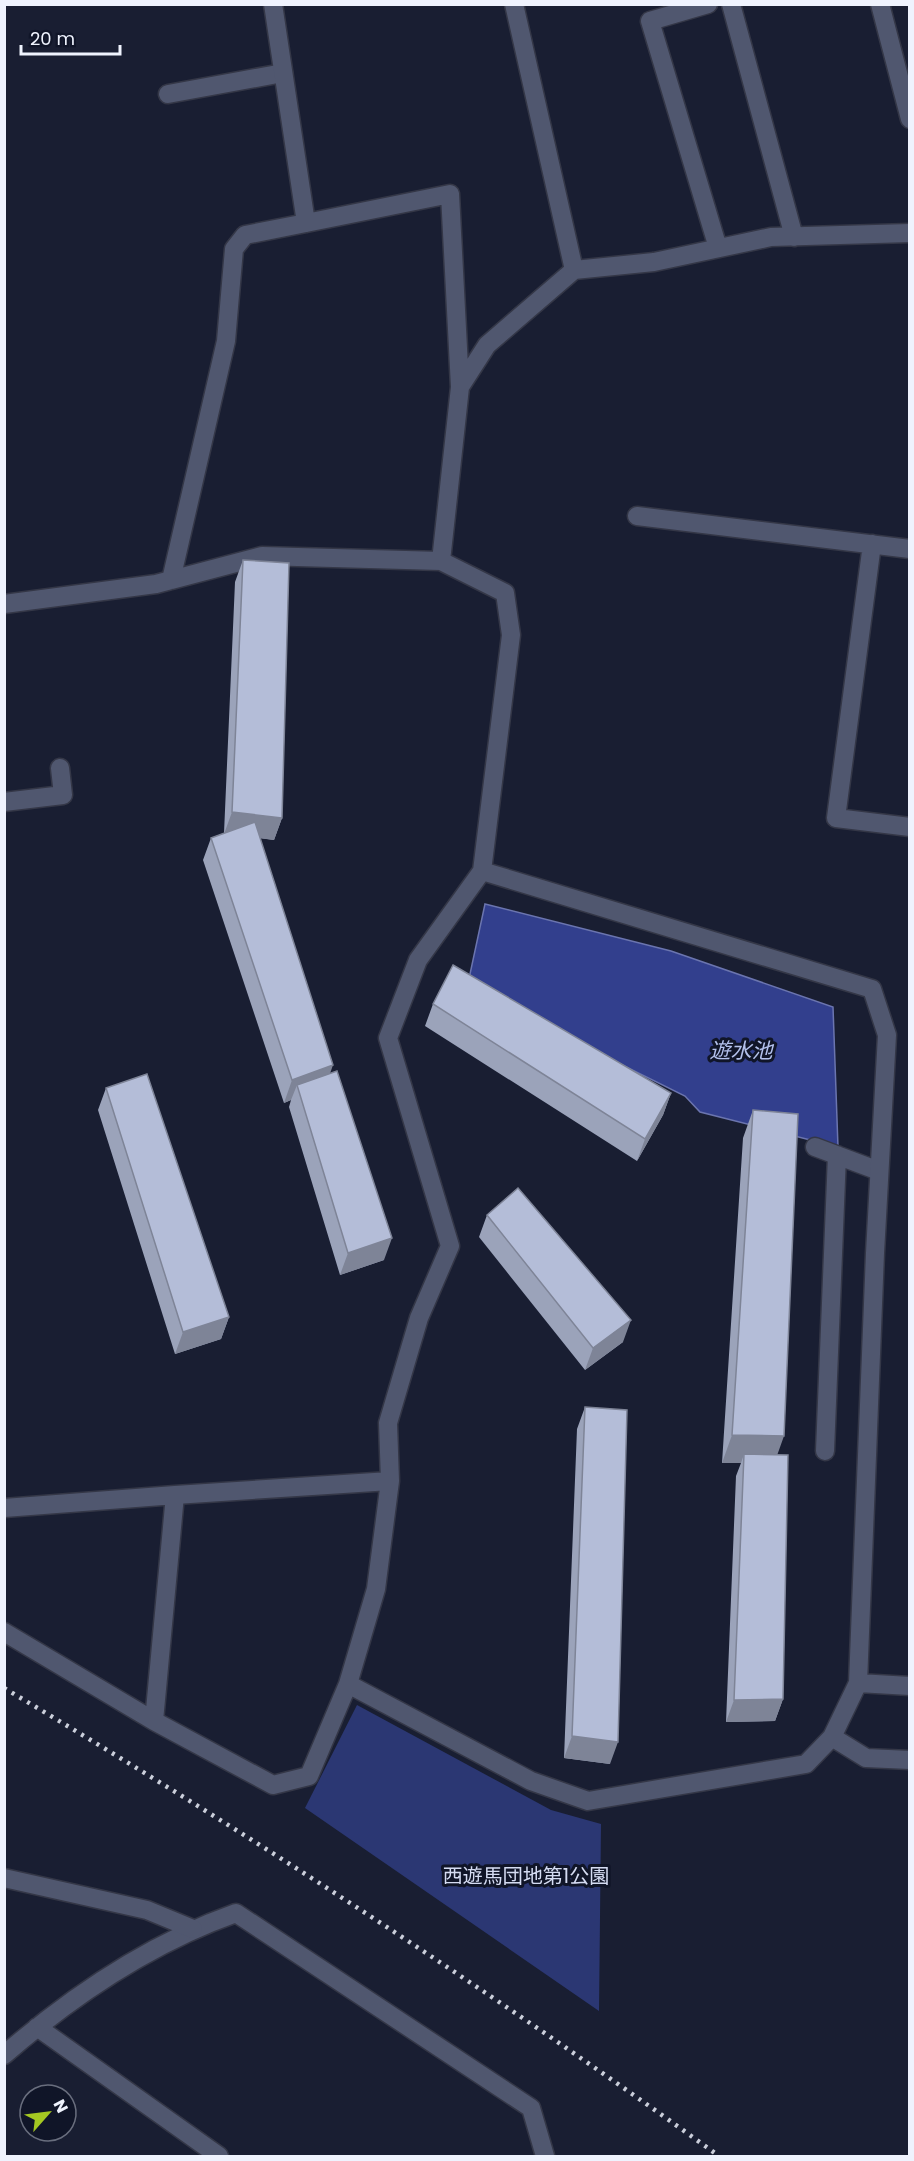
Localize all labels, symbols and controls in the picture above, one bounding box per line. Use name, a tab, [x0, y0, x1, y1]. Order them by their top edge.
scale bar	[21, 18, 120, 56]
text: 20 m	[30, 26, 75, 51]
water label: 遊水池	[710, 1036, 774, 1065]
park label: 西遊馬団地第1公園	[443, 1862, 609, 1890]
north arrow	[18, 2083, 78, 2143]
text: N	[48, 2095, 74, 2117]

